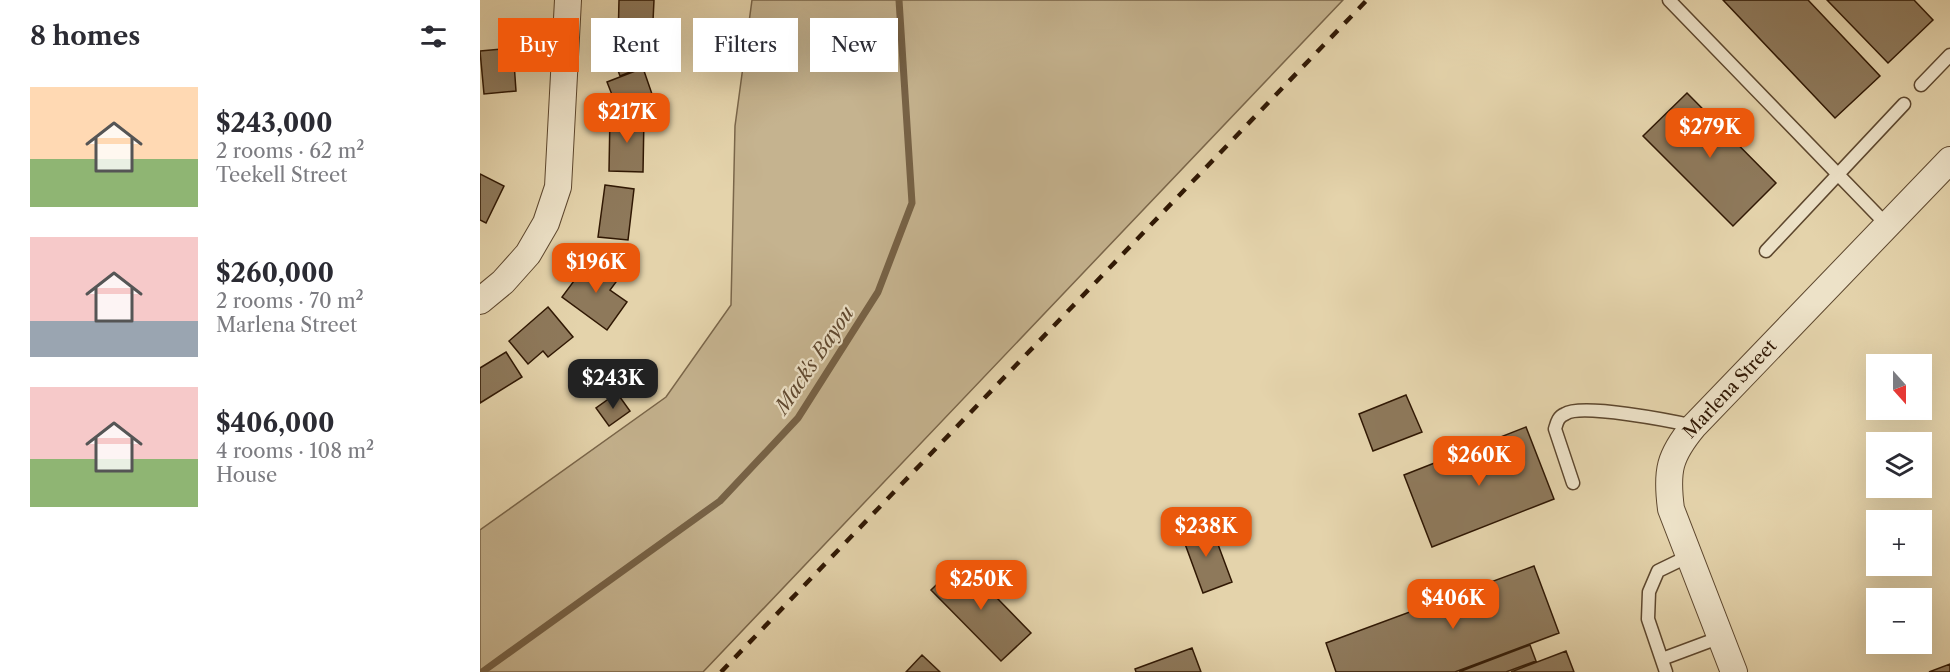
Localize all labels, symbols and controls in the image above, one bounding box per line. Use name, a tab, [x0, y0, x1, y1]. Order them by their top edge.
chip: Buy	[498, 18, 579, 72]
chip: Rent	[591, 18, 681, 72]
chip: Filters	[693, 18, 798, 72]
chip: New	[810, 18, 898, 72]
text: 8 homes	[30, 20, 140, 52]
icon: filters	[417, 20, 450, 53]
pin: $217K	[585, 93, 669, 144]
text: $217K	[598, 100, 656, 124]
text: $243,000	[216, 107, 333, 139]
pin: $279K	[1668, 108, 1752, 159]
icon: home	[78, 111, 150, 183]
text: $279K	[1679, 115, 1741, 139]
text: 2 rooms · 62 m²	[216, 139, 364, 163]
text: Teekell Street	[216, 163, 347, 187]
pin: $196K	[554, 243, 638, 294]
text: $196K	[566, 250, 626, 274]
text: $260,000	[216, 257, 334, 289]
icon: home	[78, 261, 150, 333]
text: 2 rooms · 70 m²	[216, 289, 364, 313]
water label: Mack's Bayou	[768, 302, 859, 420]
text: Marlena Street	[216, 313, 357, 337]
street label: Marlena Street	[1679, 335, 1782, 443]
north arrow	[1866, 354, 1932, 420]
map controls	[1866, 354, 1932, 654]
pin: $243K	[571, 359, 655, 410]
text: $243K	[582, 366, 644, 390]
text: $406,000	[216, 407, 335, 439]
icon: home	[78, 411, 150, 483]
button: layers	[1866, 432, 1932, 498]
pin: $260K	[1437, 436, 1521, 487]
text: 4 rooms · 108 m²	[216, 439, 374, 463]
text: $260K	[1447, 443, 1511, 467]
text: House	[216, 463, 277, 487]
pin: $238K	[1164, 507, 1248, 558]
button: +	[1866, 510, 1932, 576]
text: $238K	[1175, 514, 1237, 538]
pin: $250K	[939, 560, 1023, 611]
text: $250K	[950, 567, 1012, 591]
pin: $406K	[1411, 579, 1495, 630]
text: $406K	[1421, 586, 1485, 610]
button: −	[1866, 588, 1932, 654]

